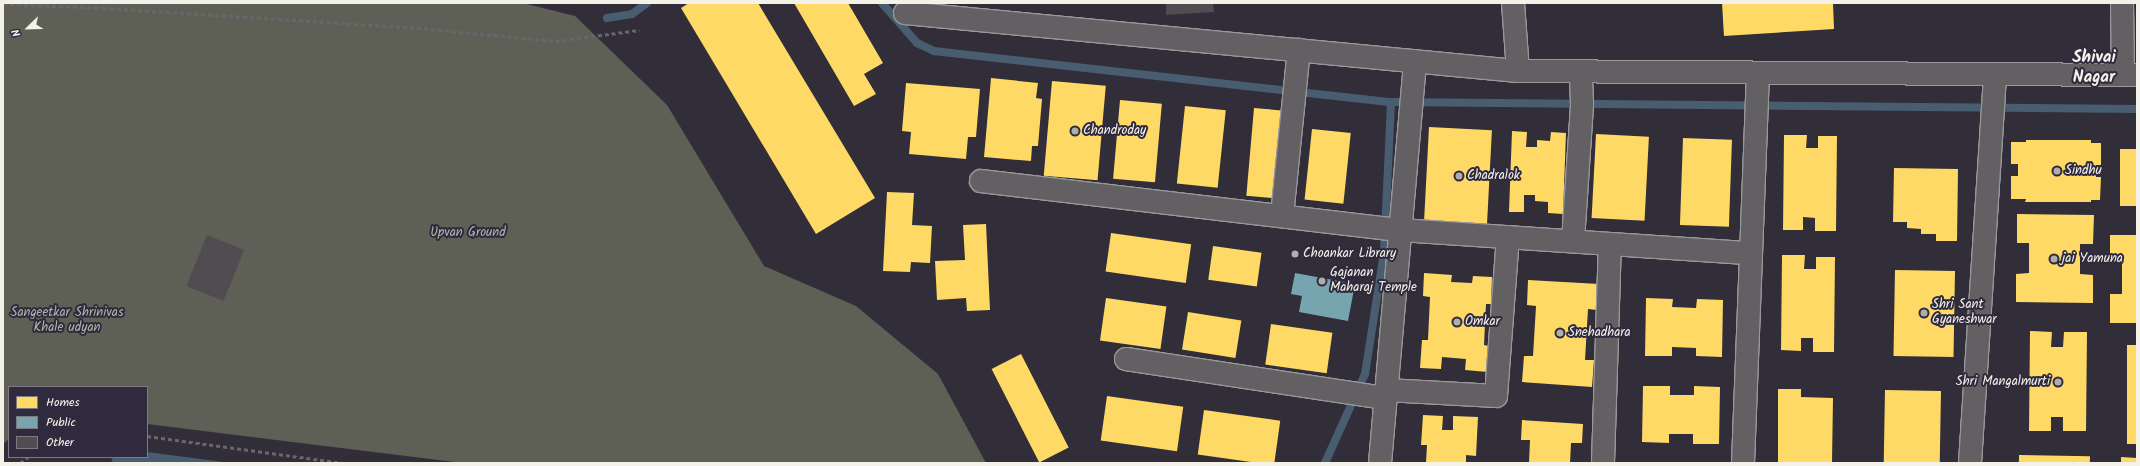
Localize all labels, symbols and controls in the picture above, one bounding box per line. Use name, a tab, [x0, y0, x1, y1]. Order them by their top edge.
north arrow	[8, 8, 48, 48]
text: N	[7, 26, 27, 39]
district label: Shivai Nagar	[2072, 48, 2116, 88]
place label: Chandroday	[1083, 123, 1146, 139]
marker: Chandroday	[1070, 126, 1080, 136]
place label: Sindhu	[2065, 163, 2102, 179]
marker: Sindhu	[2052, 166, 2062, 176]
place label: Chadralok	[1467, 168, 1520, 184]
marker: Chadralok	[1454, 171, 1464, 181]
park label: Upvan Ground	[430, 225, 506, 241]
place label: Choankar Library	[1303, 246, 1396, 262]
marker: Choankar Library	[1290, 249, 1300, 259]
place label: jai Yamuna	[2062, 251, 2123, 267]
marker: jai Yamuna	[2049, 254, 2059, 264]
place label: Gajanan Maharaj Temple	[1330, 266, 1417, 297]
marker: Gajanan Maharaj Temple	[1317, 276, 1327, 286]
place label: Shri Sant Gyaneshwar	[1932, 298, 1997, 329]
park label: Sangeetkar Shrinivas Khale udyan	[11, 306, 123, 337]
marker: Shri Sant Gyaneshwar	[1919, 308, 1929, 318]
place label: Omkar	[1465, 314, 1500, 330]
marker: Omkar	[1452, 317, 1462, 327]
place label: Snehadhara	[1568, 325, 1631, 341]
marker: Snehadhara	[1555, 328, 1565, 338]
place label: Shri Mangalmurti	[1956, 374, 2050, 390]
marker: Shri Mangalmurti	[2053, 377, 2063, 387]
legend	[8, 386, 148, 458]
text: Homes	[46, 393, 80, 412]
text: Public	[46, 413, 76, 432]
text: Other	[46, 433, 74, 452]

